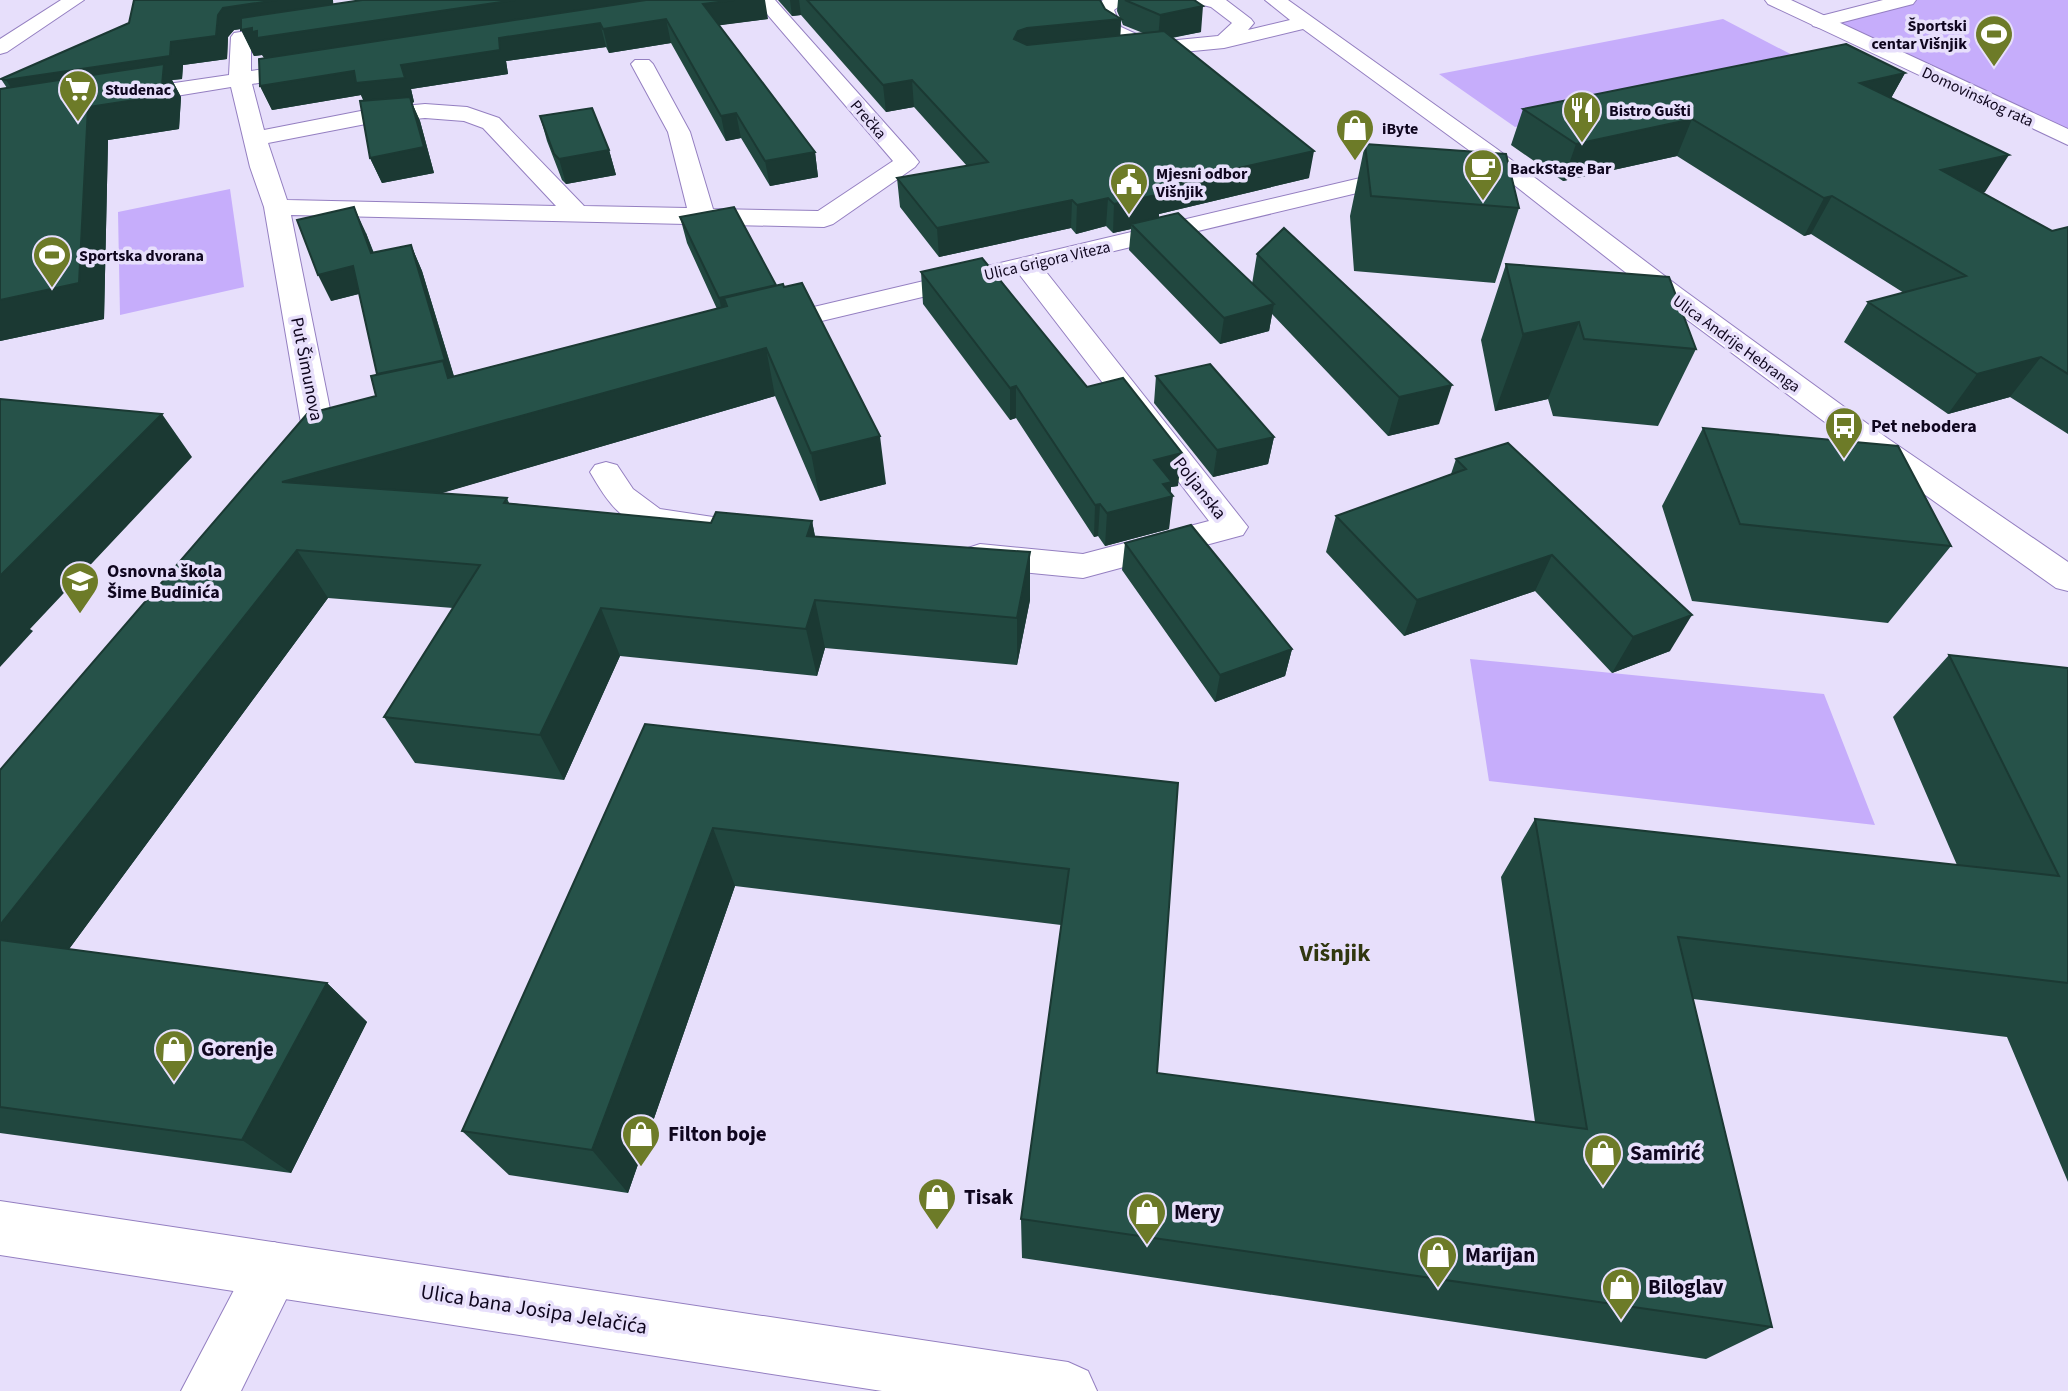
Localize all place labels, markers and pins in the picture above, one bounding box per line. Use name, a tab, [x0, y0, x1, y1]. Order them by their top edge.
sports icon: Športski centar Višnjik	[1973, 13, 2015, 68]
place label: Športski centar Višnjik	[1872, 15, 1967, 55]
supermarket icon: Studenac	[57, 68, 99, 123]
place label: Studenac	[105, 79, 172, 101]
restaurant icon: Bistro Gušti	[1561, 89, 1603, 144]
place label: Bistro Gušti	[1609, 100, 1691, 122]
shop icon: iByte	[1334, 107, 1376, 162]
place label: iByte	[1382, 118, 1418, 140]
cafe icon: BackStage Bar	[1462, 147, 1504, 202]
place label: BackStage Bar	[1510, 158, 1612, 180]
public building icon: Mjesni odbor Višnjik	[1108, 161, 1150, 216]
place label: Mjesni odbor Višnjik	[1155, 163, 1248, 203]
sports icon: Sportska dvorana	[31, 234, 73, 289]
place label: Sportska dvorana	[79, 245, 204, 267]
bus stop icon: Pet nebodera	[1823, 405, 1865, 460]
place label: Pet nebodera	[1871, 414, 1977, 439]
place label: Osnovna škola Šime Budinića	[107, 559, 222, 605]
school or university icon: Osnovna škola Šime Budinića	[59, 560, 101, 615]
shop icon: Gorenje	[153, 1028, 195, 1083]
place label: Gorenje	[201, 1034, 274, 1064]
shop icon: Filton boje	[620, 1113, 662, 1168]
place label: Filton boje	[668, 1119, 767, 1149]
shop icon: Samirić	[1582, 1132, 1624, 1187]
place label: Samirić	[1630, 1138, 1701, 1168]
shop icon: Tisak	[916, 1176, 958, 1231]
place label: Tisak	[964, 1182, 1014, 1212]
shop icon: Mery	[1126, 1191, 1168, 1246]
place label: Mery	[1174, 1197, 1220, 1227]
shop icon: Marijan	[1417, 1234, 1459, 1289]
place label: Marijan	[1465, 1240, 1535, 1270]
shop icon: Biloglav	[1600, 1266, 1642, 1321]
place label: Biloglav	[1648, 1272, 1723, 1302]

